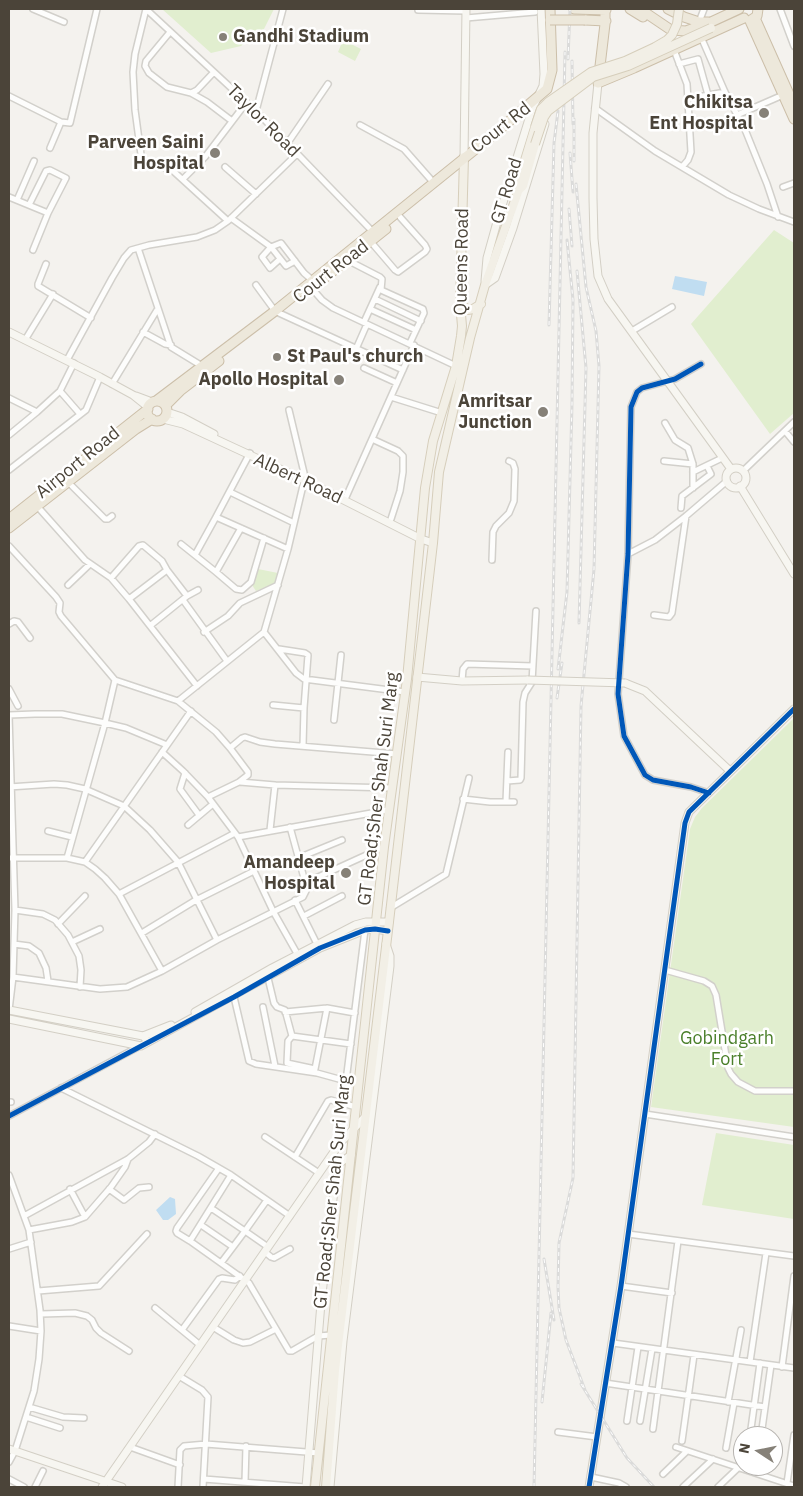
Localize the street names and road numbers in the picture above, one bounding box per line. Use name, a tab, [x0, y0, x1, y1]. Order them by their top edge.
street label: Taylor Road	[222, 80, 304, 162]
street label: Court Rd	[467, 98, 535, 158]
street label: GT Road	[487, 155, 527, 227]
street label: Queens Road	[450, 208, 474, 316]
street label: Court Road	[289, 236, 373, 308]
street label: Airport Road	[32, 423, 124, 503]
street label: Albert Road	[250, 449, 346, 509]
street label: GT Road;Sher Shah Suri Marg	[354, 671, 404, 907]
street label: GT Road;Sher Shah Suri Marg	[310, 1074, 356, 1310]

